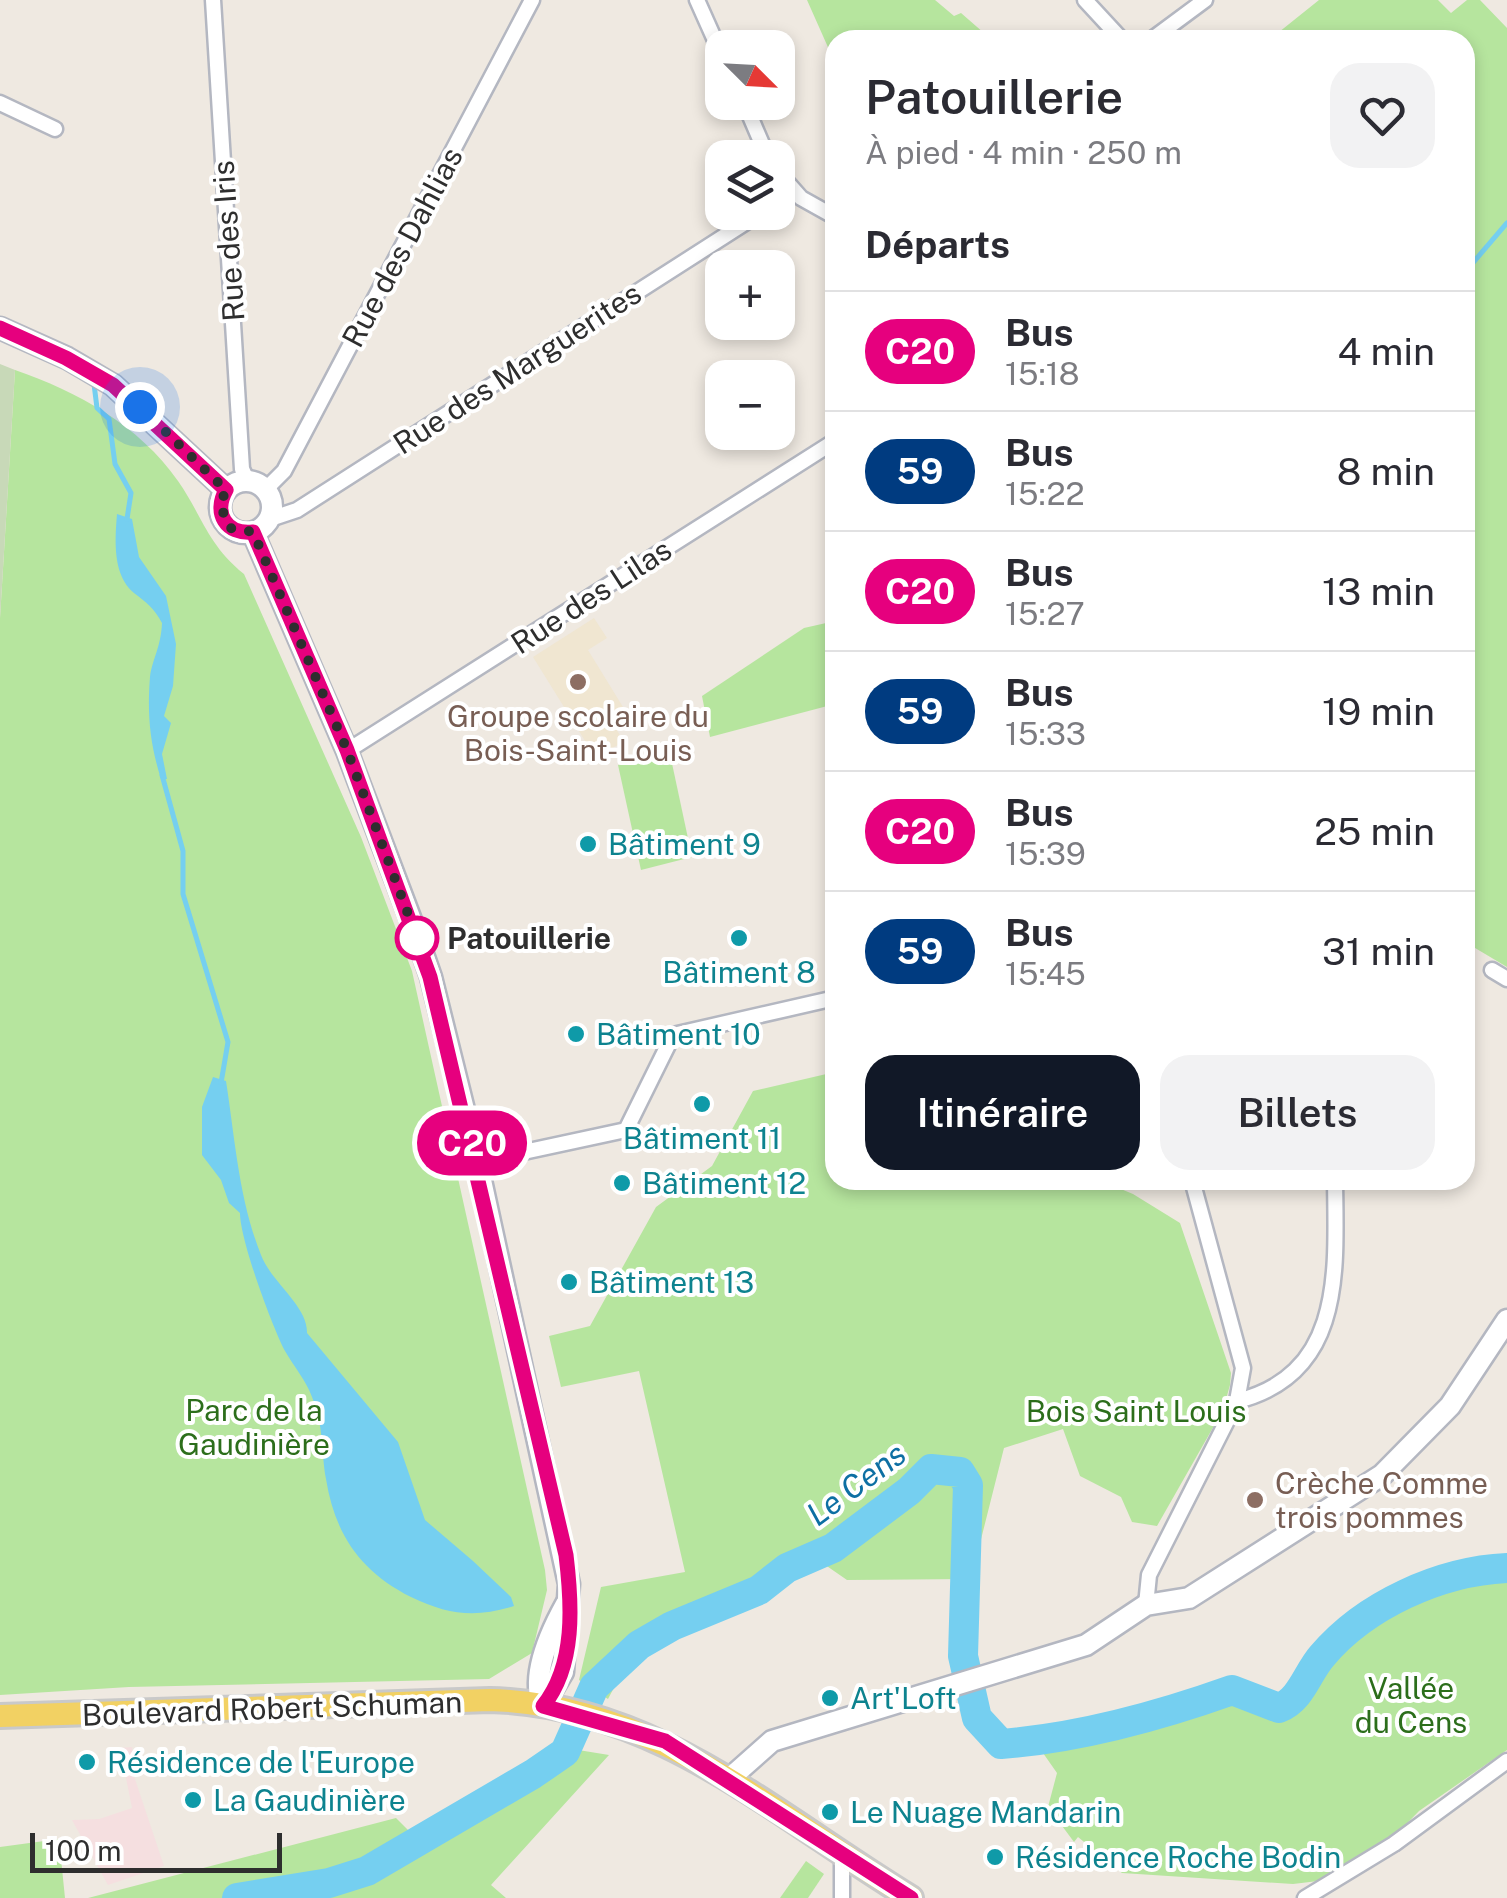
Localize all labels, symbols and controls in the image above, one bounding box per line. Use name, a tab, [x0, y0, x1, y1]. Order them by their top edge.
north arrow	[705, 30, 795, 120]
map controls	[705, 30, 795, 450]
button: heart	[1330, 63, 1435, 168]
text: Patouillerie	[865, 68, 1123, 125]
text: À pied · 4 min · 250 m	[865, 134, 1182, 171]
button: layers	[705, 140, 795, 230]
street label: Rue des Dahlias	[334, 141, 470, 353]
street label: Rue des Iris	[204, 159, 252, 323]
text: Départs	[865, 222, 1010, 267]
button: +	[705, 250, 795, 340]
street label: Rue des Marguerites	[387, 275, 647, 461]
text: Bus	[1005, 310, 1074, 355]
text: 4 min	[1337, 329, 1435, 374]
text: C20	[885, 331, 955, 372]
text: 15:18	[1005, 355, 1079, 392]
button: −	[705, 360, 795, 450]
your location	[115, 382, 165, 432]
text: Bus	[1005, 430, 1074, 475]
text: 8 min	[1337, 449, 1435, 494]
text: 59	[897, 451, 943, 492]
text: 15:22	[1005, 475, 1085, 512]
street label: Rue des Lilas	[504, 531, 678, 661]
text: Bus	[1005, 550, 1074, 595]
text: 13 min	[1322, 569, 1435, 614]
text: C20	[885, 571, 955, 612]
text: 15:27	[1005, 595, 1085, 632]
text: Bus	[1005, 670, 1074, 715]
marker: Groupe scolaire du Bois-Saint-Louis	[567, 671, 589, 693]
text: 19 min	[1322, 689, 1435, 734]
text: 59	[897, 691, 943, 732]
place label: Groupe scolaire du Bois-Saint-Louis	[447, 698, 709, 768]
text: 15:33	[1005, 715, 1086, 752]
text: Bus	[1005, 790, 1074, 835]
text: 25 min	[1314, 809, 1435, 854]
text: C20	[885, 811, 955, 852]
place label: Bâtiment 9	[608, 826, 761, 862]
marker: Bâtiment 9	[577, 833, 599, 855]
text: 15:39	[1005, 835, 1086, 872]
text: Bus	[1005, 910, 1074, 955]
marker: Patouillerie	[396, 917, 438, 959]
place label: Patouillerie	[447, 920, 611, 956]
marker: Bâtiment 8	[728, 927, 750, 949]
text: 31 min	[1322, 929, 1435, 974]
text: 59	[897, 931, 943, 972]
place label: Bâtiment 8	[662, 954, 816, 990]
text: 15:45	[1005, 955, 1086, 992]
place label: Bâtiment 10	[596, 1016, 761, 1052]
marker: Bâtiment 10	[565, 1023, 587, 1045]
button: Itinéraire	[865, 1055, 1140, 1170]
button: Billets	[1160, 1055, 1435, 1170]
marker: Bâtiment 11	[691, 1093, 713, 1115]
line badge: C20	[414, 1110, 530, 1176]
place label: Bâtiment 11	[623, 1120, 781, 1156]
text: C20	[437, 1123, 507, 1164]
place label: Bâtiment 12	[642, 1165, 806, 1201]
marker: Bâtiment 12	[611, 1172, 633, 1194]
place label: Bâtiment 13	[589, 1264, 754, 1300]
marker: Bâtiment 13	[558, 1271, 580, 1293]
park label: Parc de la Gaudinière	[178, 1392, 330, 1462]
park label: Bois Saint Louis	[1026, 1393, 1246, 1429]
water label: Le Cens	[799, 1435, 913, 1533]
place label: Crèche Comme trois pommes	[1275, 1465, 1488, 1535]
marker: Crèche Comme trois pommes	[1244, 1489, 1266, 1511]
park label: Vallée du Cens	[1355, 1670, 1467, 1740]
place label: Art'Loft	[850, 1680, 957, 1716]
street label: Boulevard Robert Schuman	[81, 1683, 463, 1733]
marker: Art'Loft	[819, 1687, 841, 1709]
place label: Résidence de l'Europe	[107, 1744, 415, 1780]
marker: Résidence de l'Europe	[76, 1751, 98, 1773]
place label: La Gaudinière	[213, 1782, 406, 1818]
marker: La Gaudinière	[182, 1789, 204, 1811]
place label: Le Nuage Mandarin	[850, 1794, 1121, 1830]
marker: Le Nuage Mandarin	[819, 1801, 841, 1823]
scale bar	[30, 1828, 282, 1872]
text: 100 m	[45, 1834, 122, 1867]
place label: Résidence Roche Bodin	[1015, 1839, 1341, 1875]
marker: Résidence Roche Bodin	[984, 1846, 1006, 1868]

